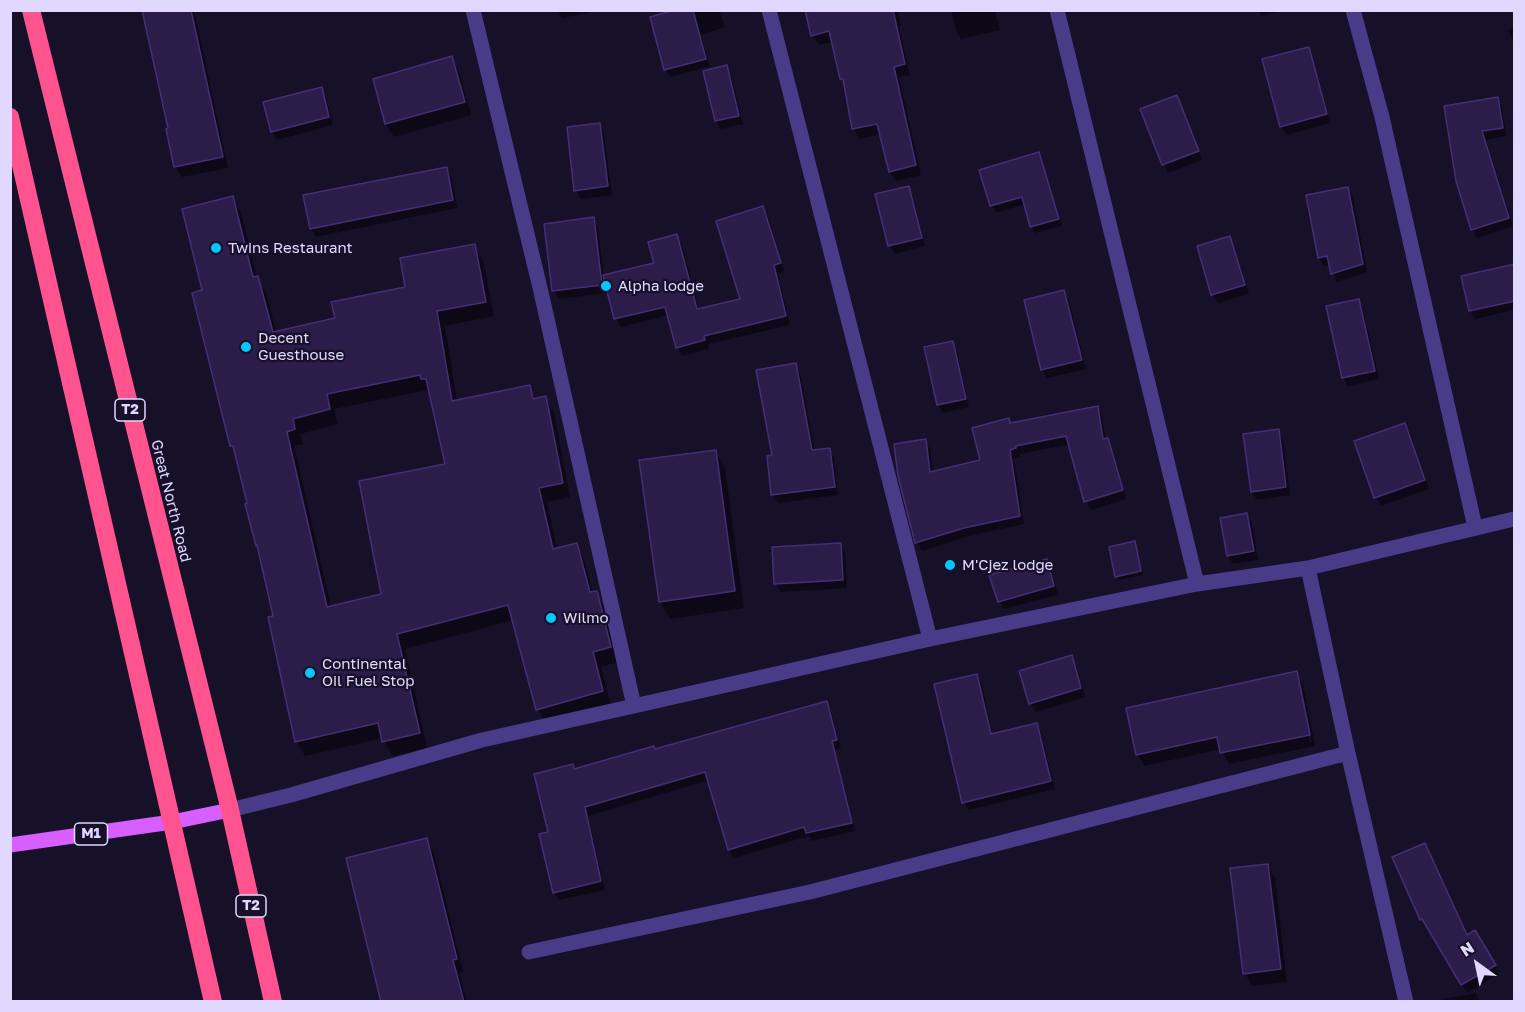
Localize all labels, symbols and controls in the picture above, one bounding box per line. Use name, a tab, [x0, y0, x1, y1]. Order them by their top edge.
place label: Twins Restaurant	[228, 239, 353, 257]
marker: Twins Restaurant	[209, 241, 223, 255]
place label: Alpha lodge	[618, 277, 704, 295]
marker: Alpha lodge	[599, 279, 613, 293]
place label: Decent Guesthouse	[258, 329, 344, 364]
marker: Decent Guesthouse	[239, 340, 253, 354]
road number: T2	[115, 399, 145, 421]
street label: Great North Road	[147, 438, 195, 564]
place label: M'Cjez lodge	[962, 556, 1053, 574]
marker: M'Cjez lodge	[943, 558, 957, 572]
place label: Wilmo	[563, 609, 608, 627]
marker: Wilmo	[544, 611, 558, 625]
place label: Continental Oil Fuel Stop	[322, 655, 414, 690]
marker: Continental Oil Fuel Stop	[303, 666, 317, 680]
road number: M1	[74, 823, 107, 845]
road number: T2	[236, 895, 266, 917]
north arrow	[1447, 934, 1507, 994]
text: N	[1457, 937, 1478, 961]

